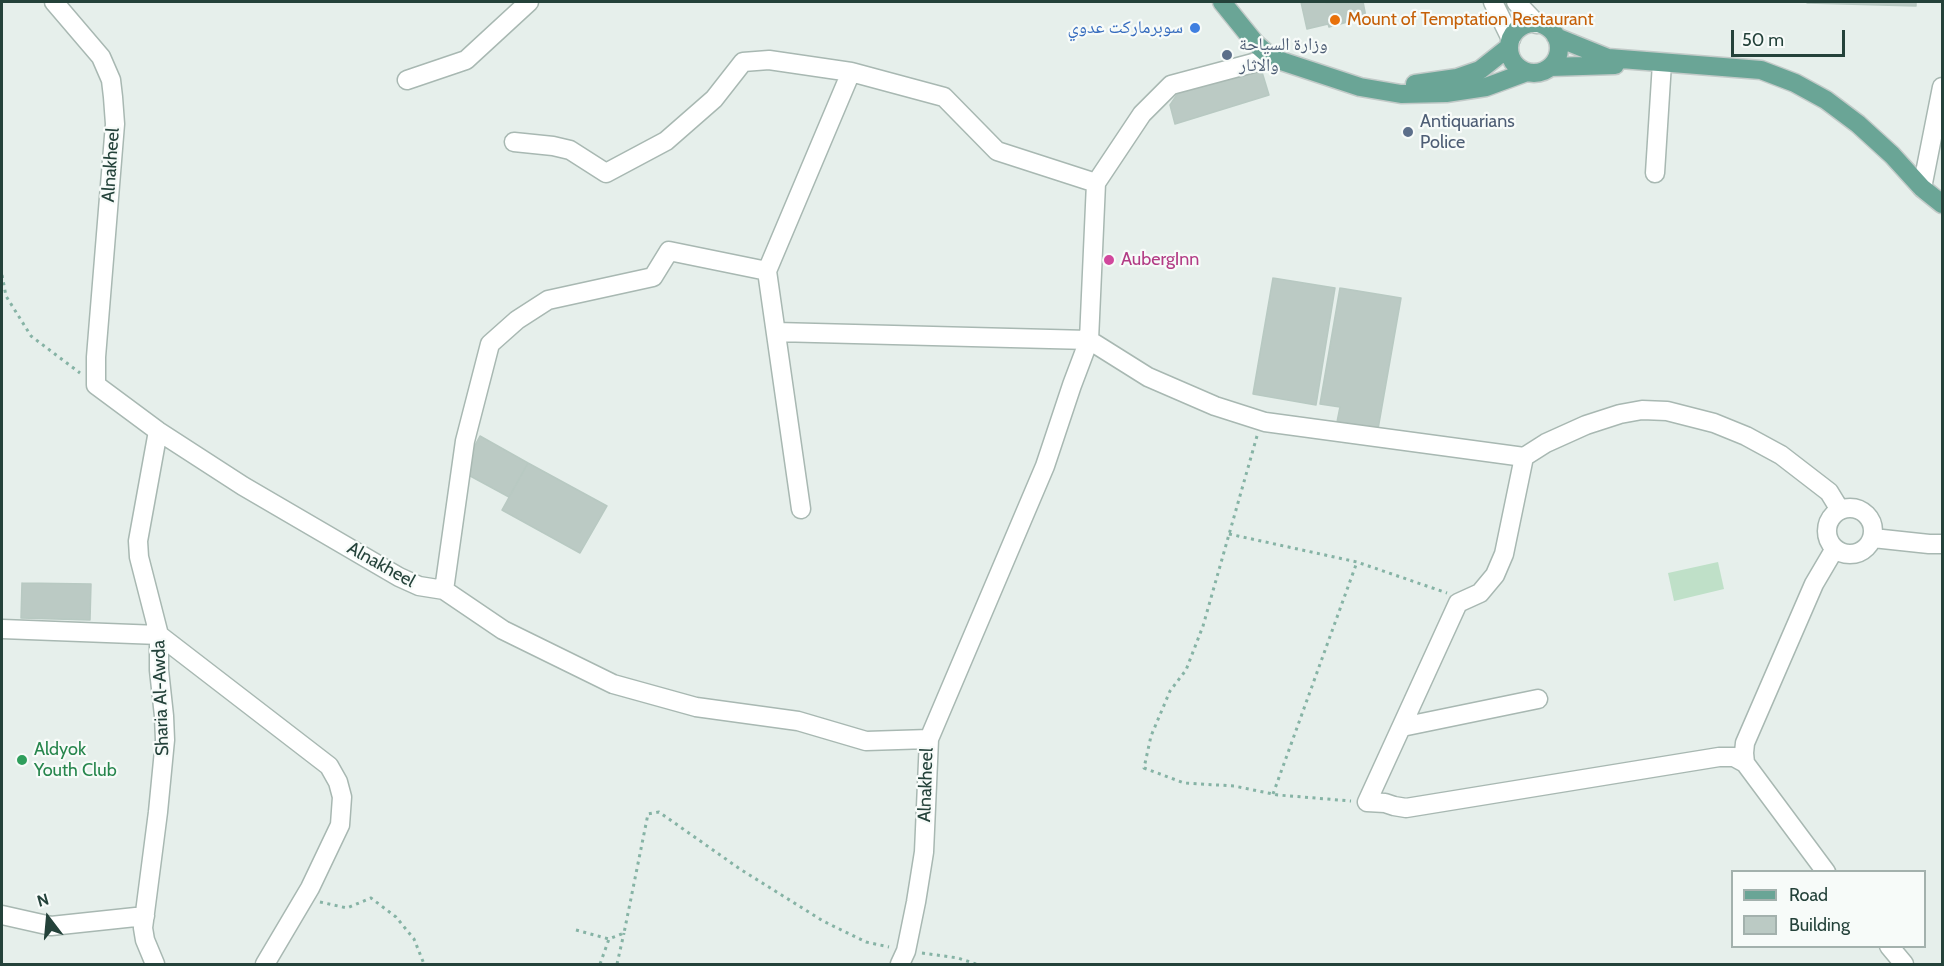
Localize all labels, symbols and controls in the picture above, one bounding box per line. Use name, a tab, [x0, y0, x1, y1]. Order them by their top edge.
place label: Mount of Temptation Restaurant	[1347, 9, 1594, 31]
marker: Mount of Temptation Restaurant	[1328, 13, 1342, 27]
place label: سوبرماركت عدوي	[1067, 17, 1183, 39]
scale bar	[1734, 18, 1848, 56]
marker: سوبرماركت عدوي	[1188, 21, 1202, 35]
text: 50 m	[1742, 29, 1784, 51]
place label: وزارة السياحة والاثار	[1239, 34, 1328, 76]
marker: وزارة السياحة والاثار	[1220, 48, 1234, 62]
place label: Antiquarians Police	[1420, 111, 1515, 154]
marker: Antiquarians Police	[1401, 125, 1415, 139]
street label: Alnakheel	[98, 127, 124, 203]
place label: AubergInn	[1121, 249, 1199, 271]
marker: AubergInn	[1102, 253, 1116, 267]
street label: Alnakheel	[343, 538, 419, 592]
street label: Sharia Al-Awda	[148, 640, 174, 756]
place label: Aldyok Youth Club	[34, 739, 117, 782]
street label: Alnakheel	[914, 747, 938, 823]
marker: Aldyok Youth Club	[15, 753, 29, 767]
legend	[1731, 870, 1926, 948]
text: Road	[1789, 884, 1828, 906]
north arrow	[18, 888, 78, 948]
text: N	[35, 890, 51, 911]
text: Building	[1789, 914, 1850, 936]

